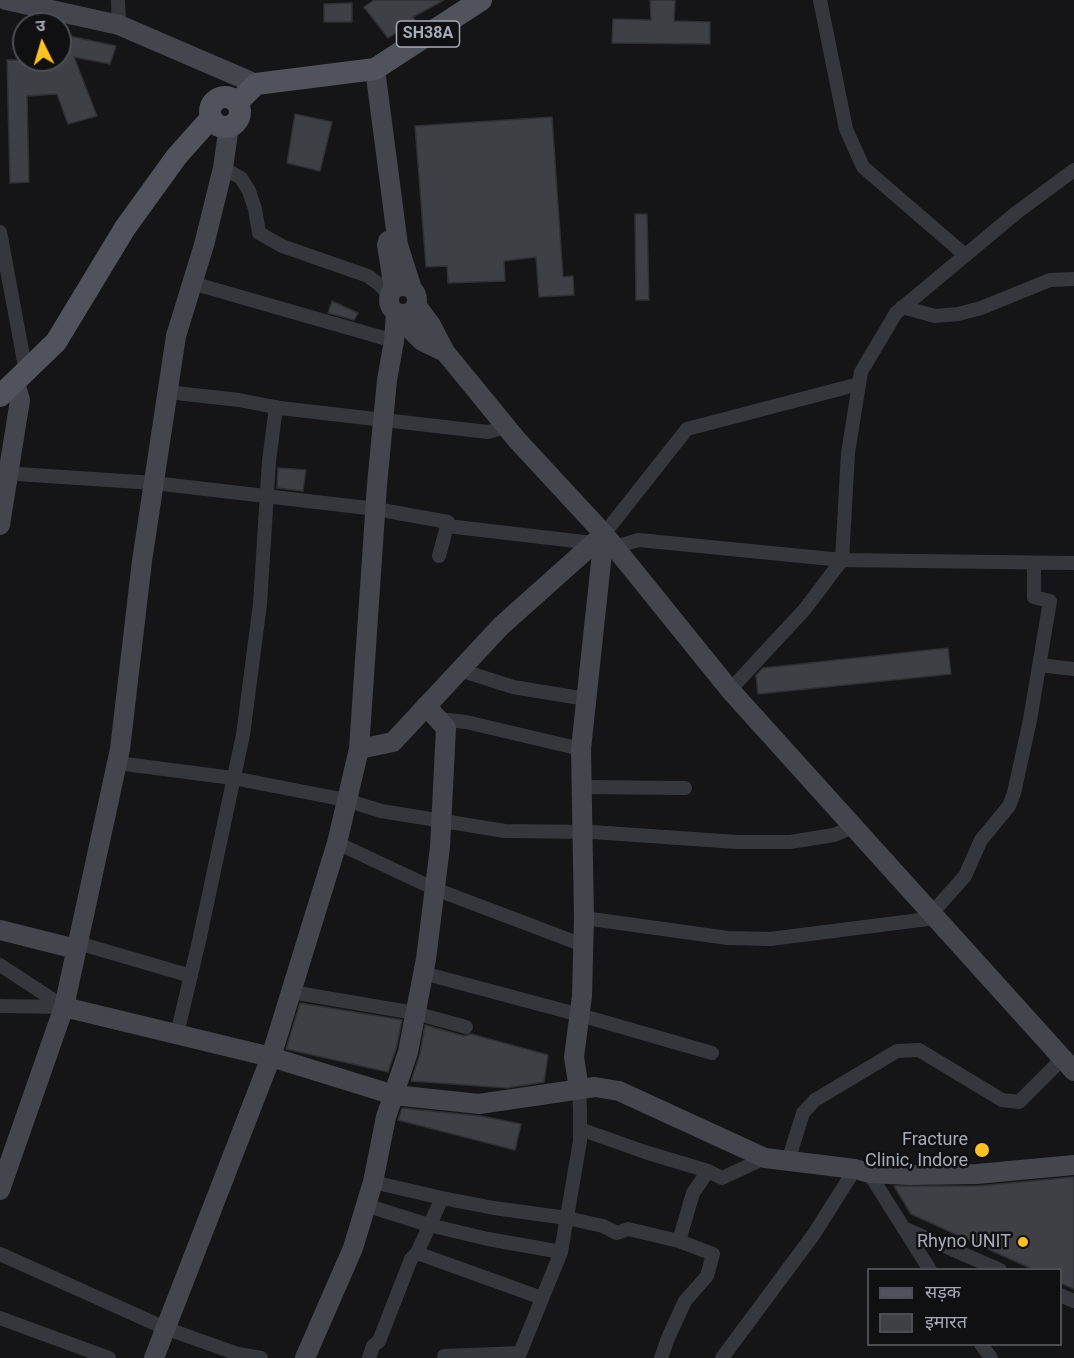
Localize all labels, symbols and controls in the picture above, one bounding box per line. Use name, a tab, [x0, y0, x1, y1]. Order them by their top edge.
north arrow	[12, 12, 72, 72]
text: उ	[35, 16, 46, 35]
road number: SH38A	[396, 21, 460, 47]
place label: Fracture Clinic, Indore	[865, 1129, 968, 1172]
marker: Fracture Clinic, Indore	[973, 1141, 991, 1159]
place label: Rhyno UNIT	[917, 1231, 1011, 1253]
marker: Rhyno UNIT	[1016, 1235, 1030, 1249]
legend	[867, 1268, 1062, 1346]
text: सड़क	[925, 1281, 961, 1302]
text: इमारत	[925, 1311, 967, 1332]

